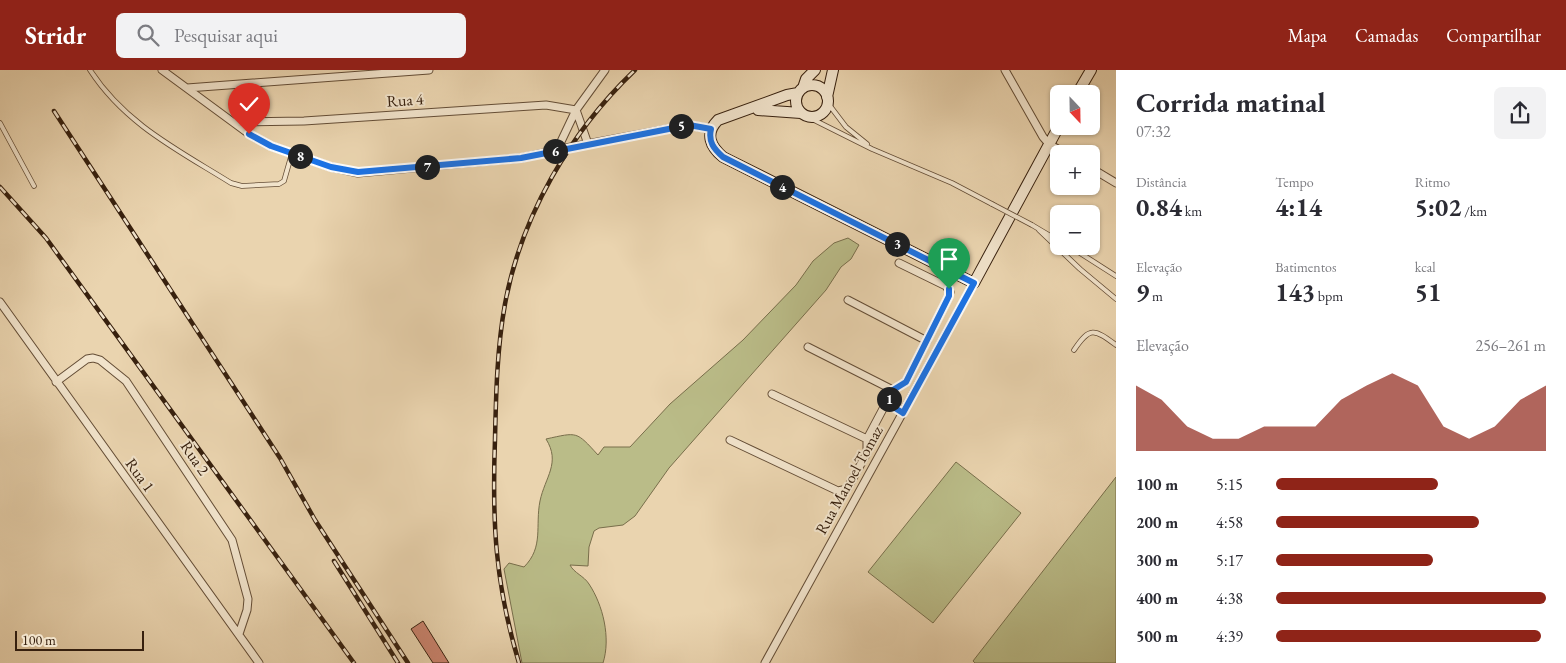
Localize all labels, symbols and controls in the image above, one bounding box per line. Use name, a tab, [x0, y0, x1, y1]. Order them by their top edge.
search box	[116, 13, 466, 58]
text: Stridr	[25, 20, 86, 51]
icon: search	[134, 21, 162, 49]
text: Pesquisar aqui	[174, 23, 278, 48]
text: Mapa	[1288, 24, 1327, 47]
text: Camadas	[1355, 24, 1418, 47]
text: Compartilhar	[1446, 24, 1541, 47]
pin	[228, 83, 270, 134]
text: Corrida matinal	[1136, 84, 1325, 120]
north arrow	[1050, 85, 1100, 135]
map controls	[1050, 85, 1100, 255]
button: share	[1494, 87, 1546, 139]
street label: Rua 4	[386, 88, 425, 112]
icon: check	[235, 90, 263, 118]
pin: 5	[668, 114, 694, 138]
text: 5	[678, 117, 685, 135]
text: 07:32	[1136, 121, 1171, 142]
pin: 6	[542, 138, 568, 164]
text: 6	[552, 142, 559, 160]
pin: 8	[288, 144, 312, 168]
button: +	[1050, 145, 1100, 195]
text: 8	[297, 147, 304, 165]
pin: 7	[414, 154, 440, 180]
text: 7	[424, 158, 431, 176]
text: Distância	[1136, 173, 1187, 191]
text: Tempo	[1275, 173, 1314, 191]
text: Ritmo	[1415, 173, 1450, 191]
pin: 4	[770, 174, 794, 200]
text: 4	[779, 178, 786, 196]
text: 0.84	[1136, 191, 1182, 223]
text: 4:14	[1275, 191, 1322, 223]
text: 5:02	[1415, 191, 1461, 223]
text: km	[1182, 202, 1202, 220]
text: /km	[1461, 202, 1487, 220]
button: −	[1050, 205, 1100, 255]
pin: 3	[884, 232, 910, 256]
text: 3	[894, 235, 901, 253]
pin	[928, 238, 970, 289]
icon: arrive	[935, 245, 963, 273]
text: Elevação	[1136, 258, 1182, 276]
text: Batimentos	[1275, 258, 1337, 276]
text: kcal	[1415, 258, 1436, 276]
text: 9	[1136, 276, 1149, 308]
text: 143	[1275, 276, 1315, 308]
text: 51	[1415, 276, 1441, 308]
text: m	[1149, 287, 1163, 305]
text: bpm	[1315, 287, 1343, 305]
text: Elevação	[1136, 335, 1189, 356]
text: 256–261 m	[1475, 335, 1546, 356]
pin: 1	[876, 386, 902, 412]
text: 1	[886, 390, 893, 408]
street label: Rua Manoel Tomaz	[810, 422, 888, 538]
street label: Rua 2	[176, 437, 214, 480]
street label: Rua 1	[121, 454, 159, 496]
text: 100 m	[1136, 474, 1178, 495]
text: 5:15	[1216, 474, 1243, 495]
text: 200 m	[1136, 512, 1178, 533]
text: 4:58	[1216, 512, 1243, 533]
text: 300 m	[1136, 550, 1178, 571]
text: 5:17	[1216, 550, 1243, 571]
text: 400 m	[1136, 588, 1178, 609]
text: 4:38	[1216, 588, 1243, 609]
text: 500 m	[1136, 626, 1178, 647]
text: 4:39	[1216, 626, 1243, 647]
scale bar	[15, 628, 144, 651]
text: 100 m	[22, 631, 56, 649]

